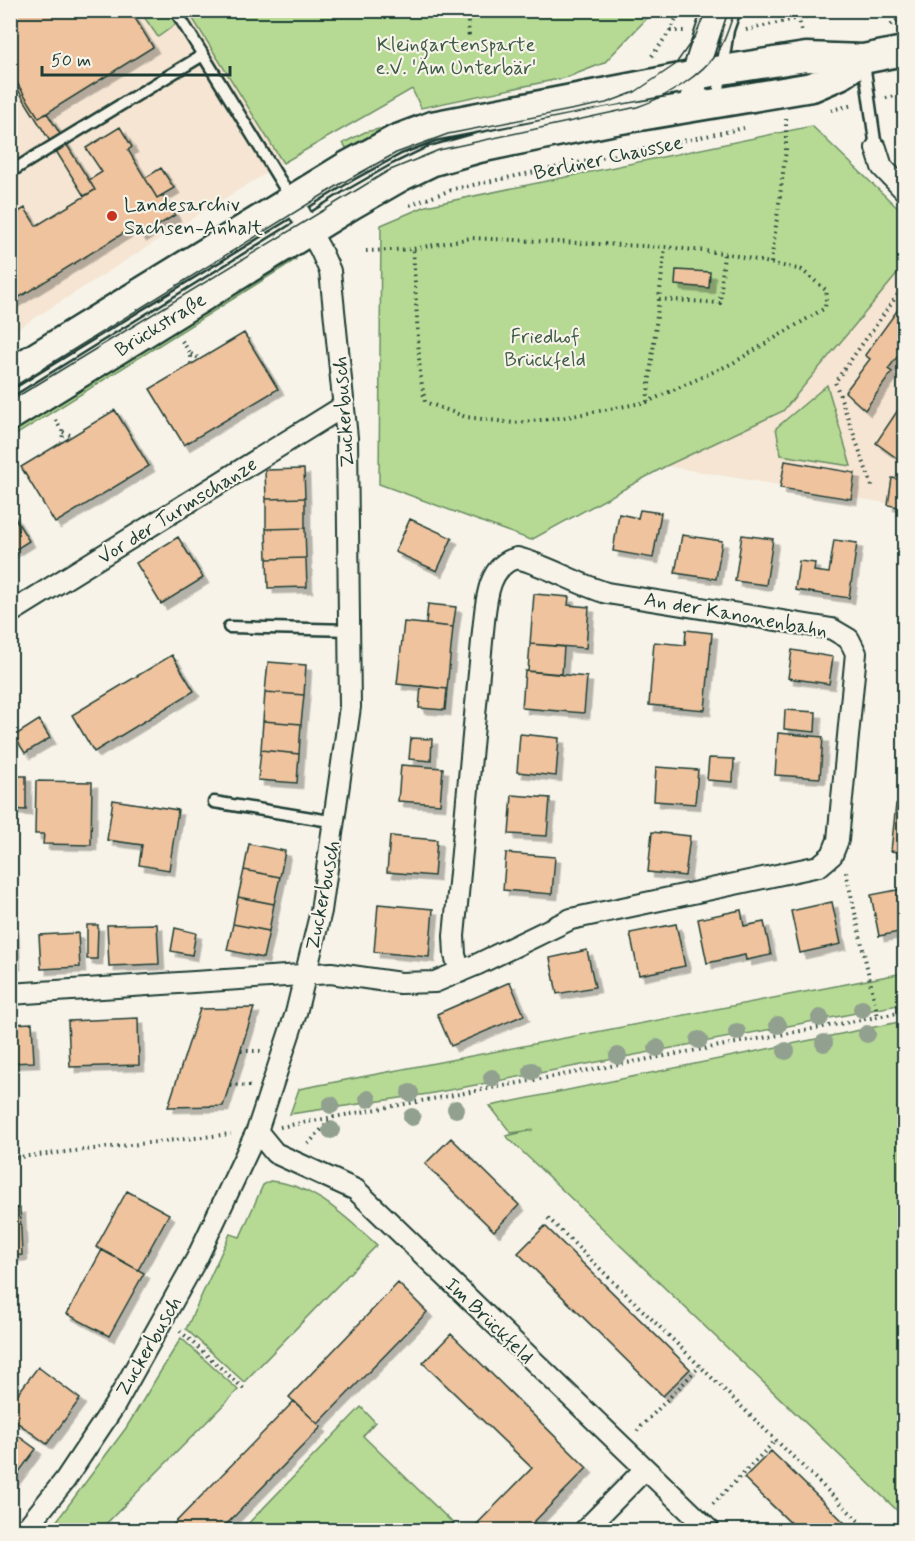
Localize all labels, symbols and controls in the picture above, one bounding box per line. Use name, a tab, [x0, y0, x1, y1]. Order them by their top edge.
park label: Kleingartensparte e.V. 'Am Unterbär'	[376, 32, 536, 82]
scale bar	[42, 39, 230, 77]
text: 50 m	[51, 49, 91, 73]
street label: Berliner Chaussee	[531, 129, 685, 187]
place label: Landesarchiv Sachsen-Anhalt	[124, 192, 263, 242]
marker: Landesarchiv Sachsen-Anhalt	[105, 209, 119, 223]
street label: Brückstraße	[110, 287, 212, 364]
park label: Friedhof Brückfeld	[504, 324, 586, 374]
street label: Zuckerbusch	[327, 355, 362, 468]
street label: Vor der Turmschanze	[93, 451, 263, 571]
street label: An der Kanonenbahn	[642, 586, 830, 645]
street label: Zuckerbusch	[300, 838, 347, 953]
street label: Im Brückfeld	[439, 1272, 539, 1370]
street label: Zuckerbusch	[110, 1292, 189, 1402]

